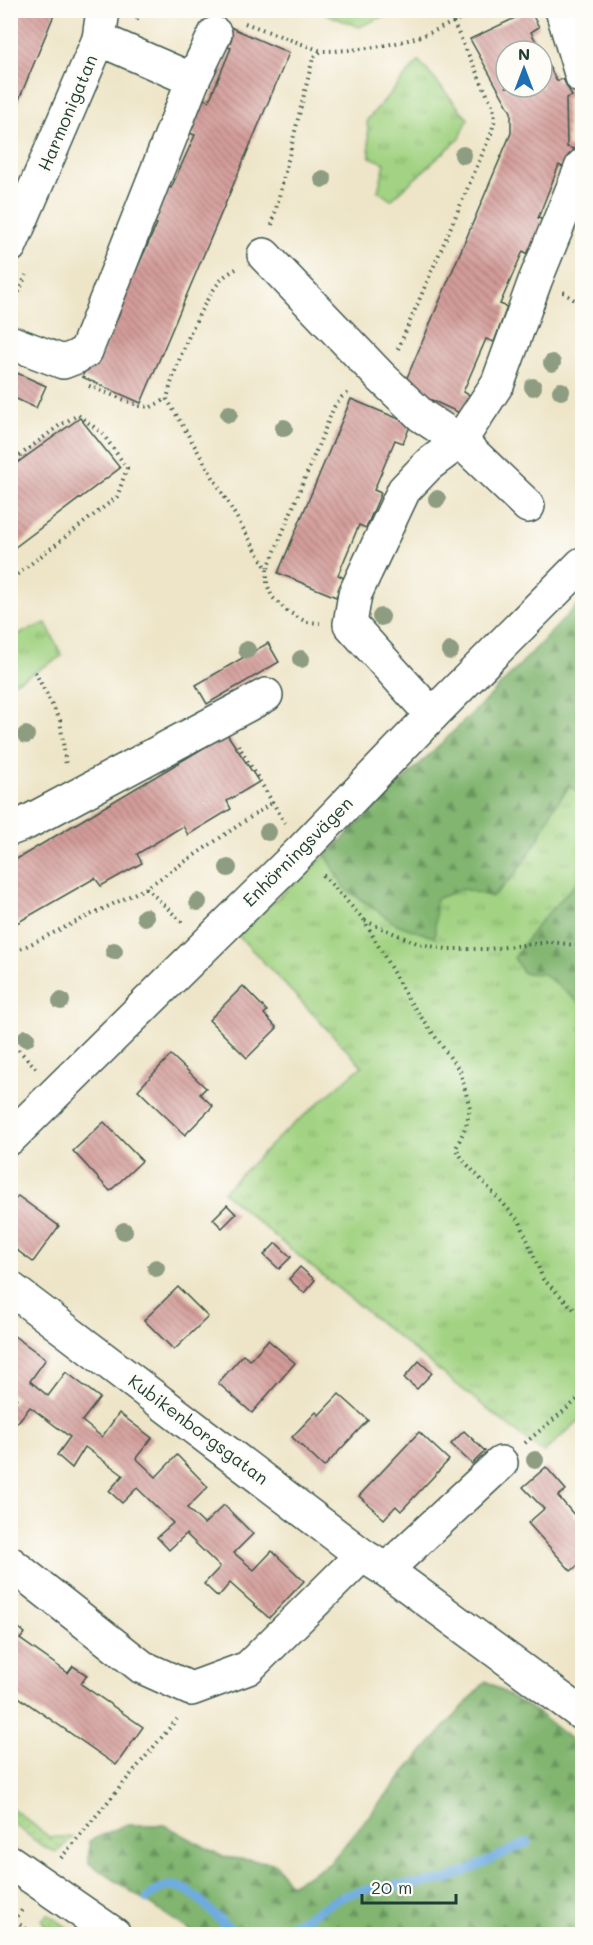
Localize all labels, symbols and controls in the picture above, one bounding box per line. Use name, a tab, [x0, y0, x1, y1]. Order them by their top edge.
north arrow	[494, 39, 554, 99]
text: N	[518, 43, 530, 64]
street label: Harmonigatan	[32, 51, 102, 175]
street label: Enhörningsvägen	[237, 791, 358, 912]
street label: Kubikenborgsgatan	[124, 1369, 274, 1490]
scale bar	[362, 1867, 456, 1905]
text: 20 m	[371, 1875, 412, 1899]

